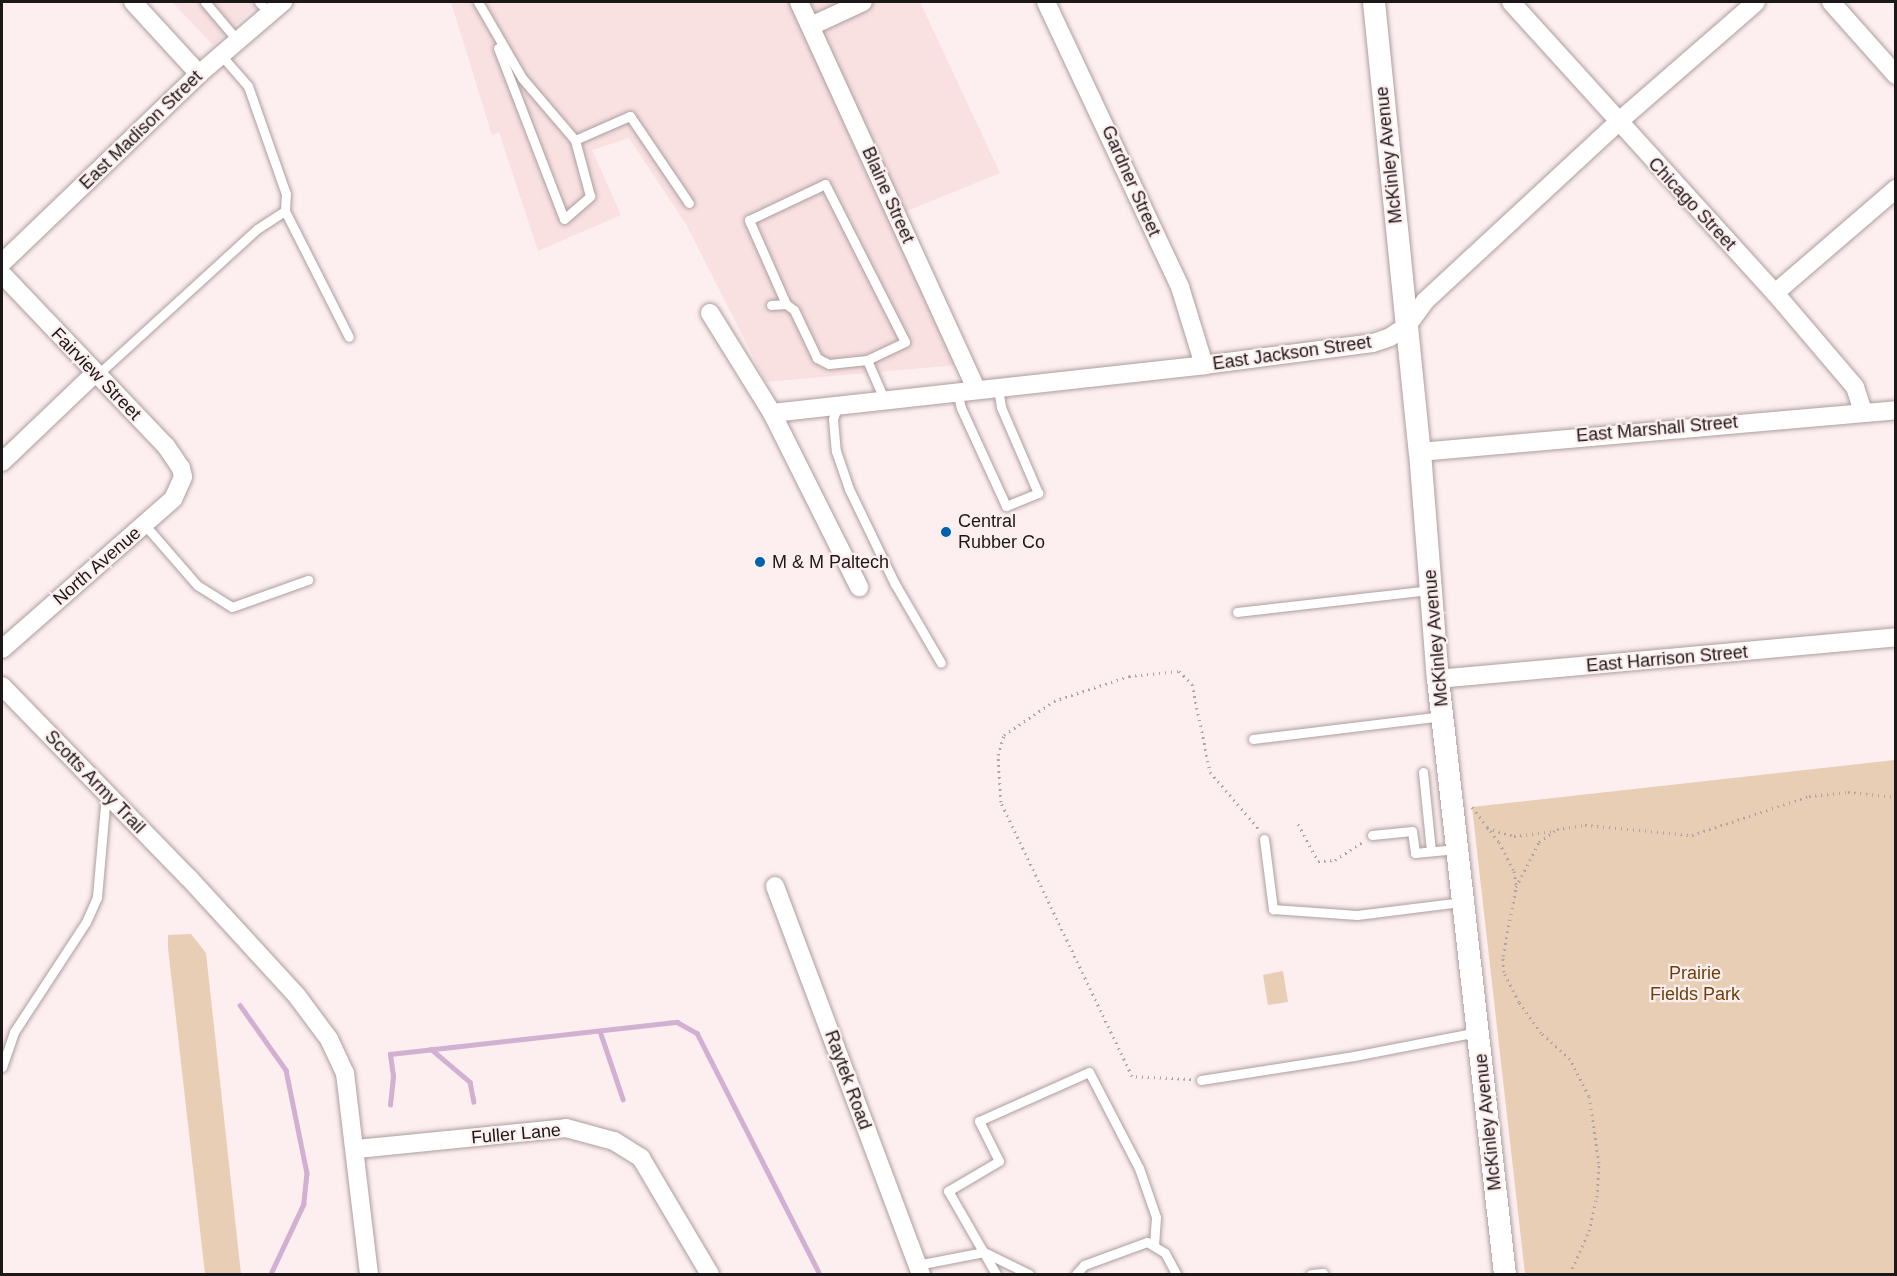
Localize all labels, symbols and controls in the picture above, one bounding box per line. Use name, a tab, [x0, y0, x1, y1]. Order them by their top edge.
street label: East Madison Street	[75, 66, 207, 194]
street label: McKinley Avenue	[1371, 85, 1407, 225]
street label: Gardner Street	[1097, 122, 1165, 240]
street label: Blaine Street	[857, 144, 919, 246]
street label: Chicago Street	[1644, 153, 1740, 255]
street label: Fairview Street	[47, 323, 145, 425]
street label: East Jackson Street	[1211, 331, 1373, 375]
street label: East Marshall Street	[1575, 411, 1739, 447]
place label: Central Rubber Co	[958, 511, 1045, 554]
street label: North Avenue	[49, 522, 145, 610]
marker: Central Rubber Co	[939, 525, 953, 539]
place label: M & M Paltech	[772, 551, 889, 573]
marker: M & M Paltech	[753, 555, 767, 569]
street label: McKinley Avenue	[1419, 568, 1453, 708]
street label: East Harrison Street	[1585, 641, 1749, 677]
street label: Scotts Army Trail	[40, 725, 150, 839]
park label: Prairie Fields Park	[1650, 963, 1740, 1006]
street label: Raytek Road	[820, 1027, 876, 1133]
street label: McKinley Avenue	[1470, 1052, 1506, 1192]
street label: Fuller Lane	[470, 1119, 562, 1149]

